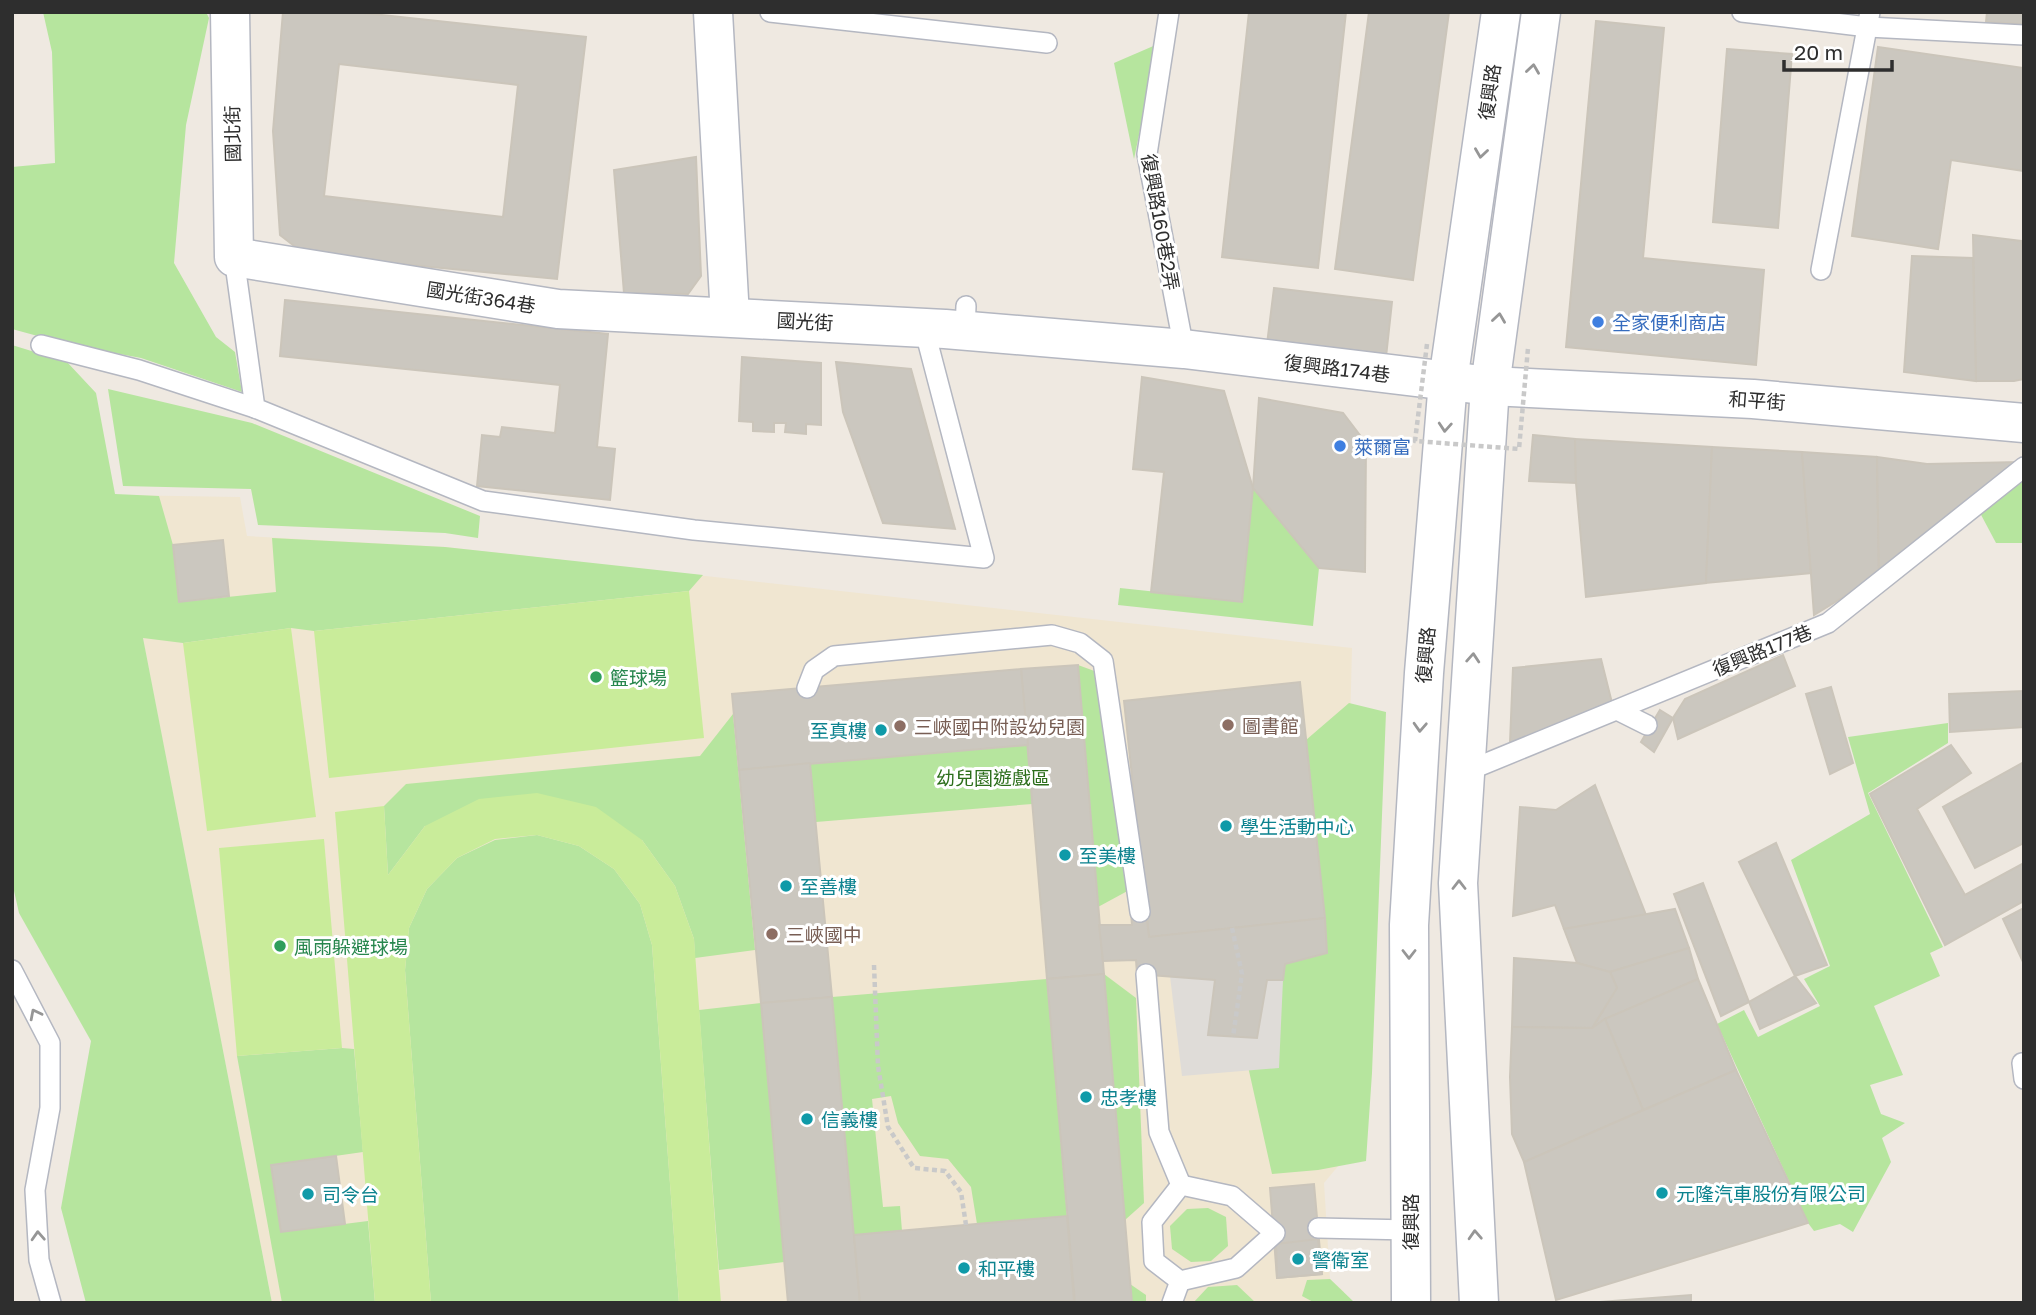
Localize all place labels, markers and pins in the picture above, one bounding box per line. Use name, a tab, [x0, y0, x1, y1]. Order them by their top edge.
place label: 全家便利商店	[1612, 311, 1726, 334]
marker: 全家便利商店	[1590, 314, 1606, 330]
place label: 萊爾富	[1354, 435, 1411, 458]
marker: 萊爾富	[1332, 438, 1348, 454]
place label: 籃球場	[610, 666, 667, 689]
marker: 籃球場	[588, 669, 604, 685]
place label: 圖書館	[1242, 714, 1299, 737]
place label: 三峽國中附設幼兒園	[914, 715, 1085, 738]
marker: 圖書館	[1220, 717, 1236, 733]
marker: 三峽國中附設幼兒園	[892, 718, 908, 734]
place label: 至真樓	[810, 719, 867, 742]
marker: 至真樓	[873, 722, 889, 738]
place label: 學生活動中心	[1240, 815, 1354, 838]
marker: 學生活動中心	[1218, 818, 1234, 834]
place label: 至美樓	[1079, 844, 1136, 867]
marker: 至美樓	[1057, 847, 1073, 863]
place label: 至善樓	[800, 875, 857, 898]
marker: 至善樓	[778, 878, 794, 894]
place label: 三峽國中	[786, 923, 862, 946]
marker: 三峽國中	[764, 926, 780, 942]
place label: 風雨躲避球場	[294, 935, 408, 958]
marker: 風雨躲避球場	[272, 938, 288, 954]
place label: 忠孝樓	[1100, 1086, 1157, 1109]
marker: 忠孝樓	[1078, 1089, 1094, 1105]
place label: 信義樓	[821, 1108, 878, 1131]
marker: 信義樓	[799, 1111, 815, 1127]
place label: 元隆汽車股份有限公司	[1676, 1182, 1866, 1205]
place label: 司令台	[322, 1183, 379, 1206]
marker: 元隆汽車股份有限公司	[1654, 1185, 1670, 1201]
marker: 司令台	[300, 1186, 316, 1202]
place label: 警衛室	[1312, 1248, 1369, 1271]
marker: 警衛室	[1290, 1251, 1306, 1267]
place label: 和平樓	[978, 1257, 1035, 1280]
marker: 和平樓	[956, 1260, 972, 1276]

